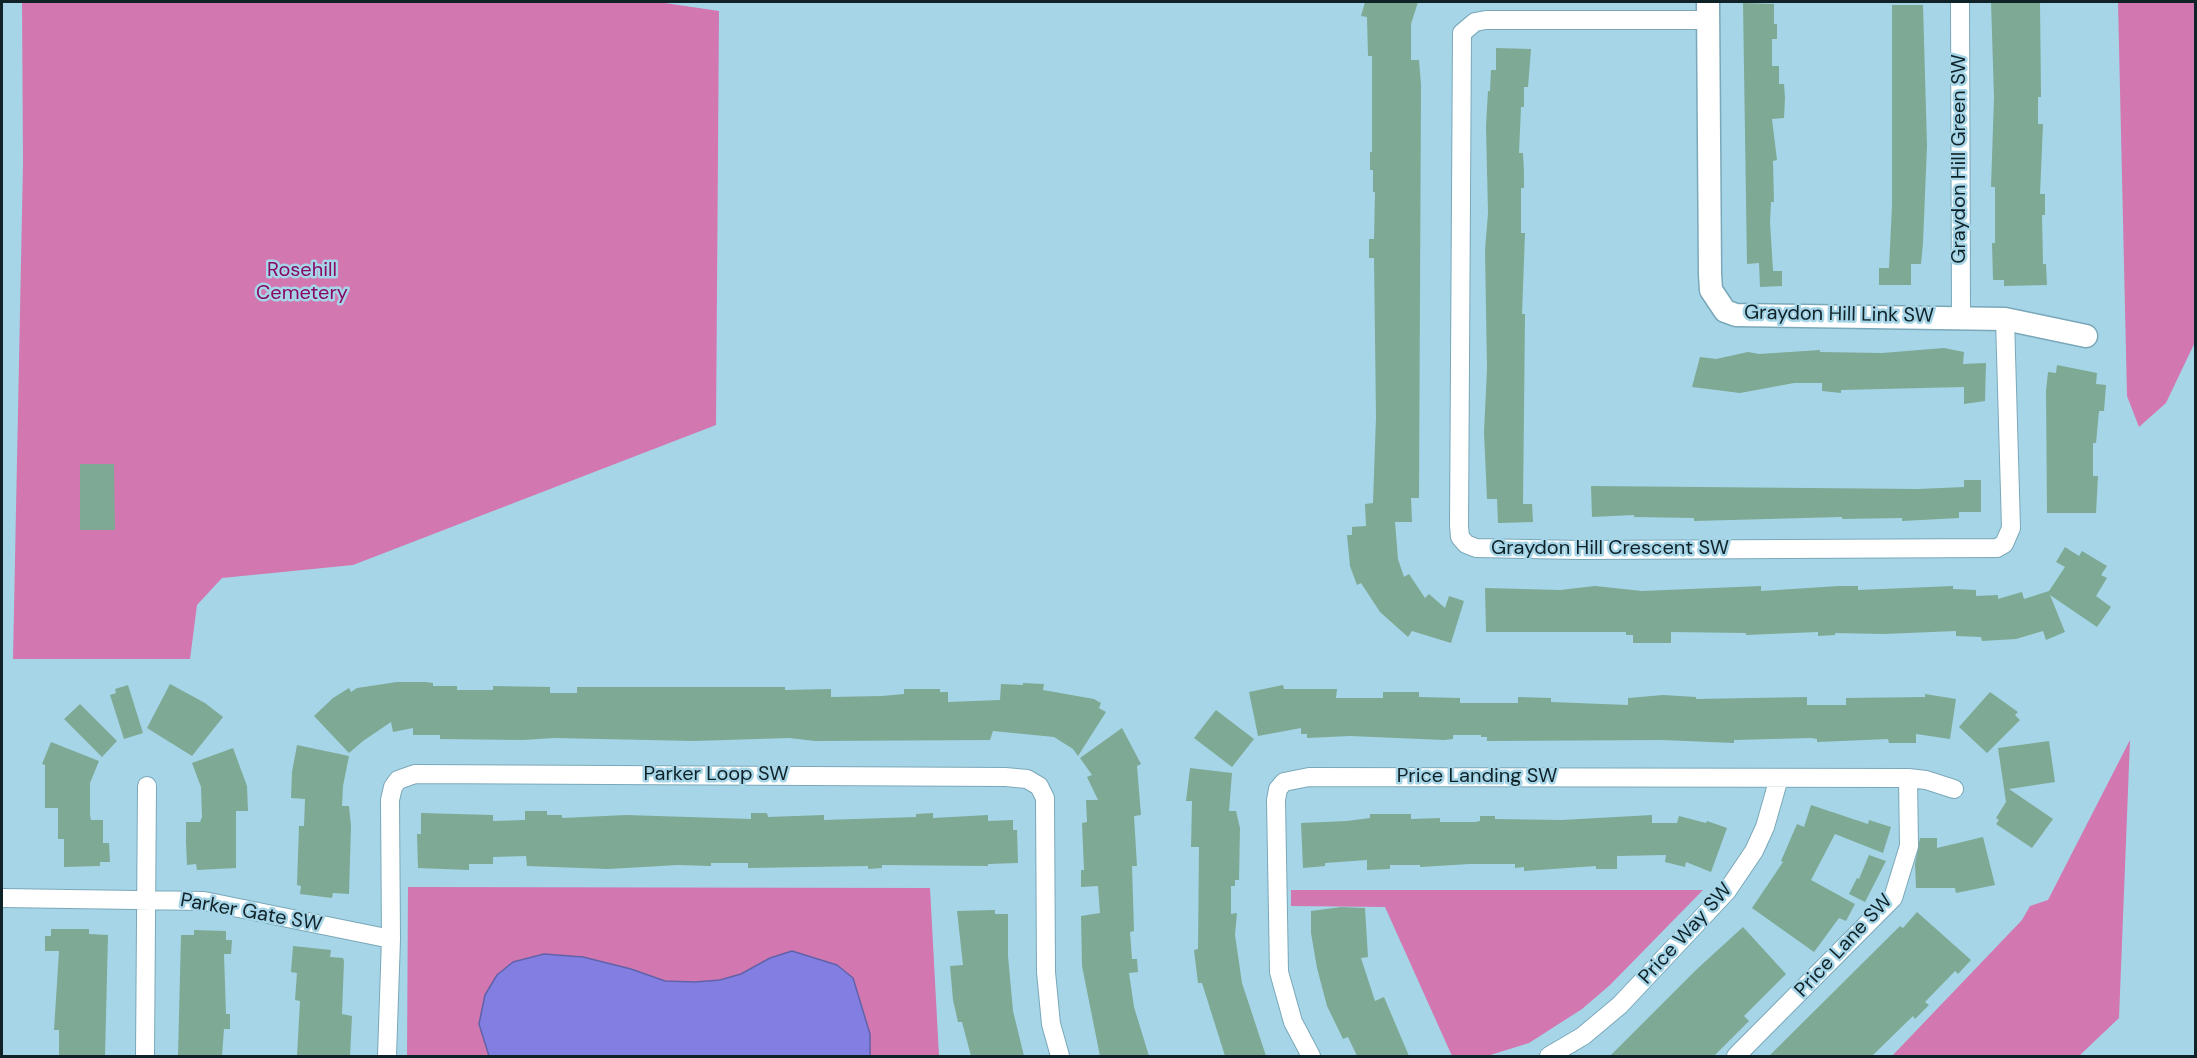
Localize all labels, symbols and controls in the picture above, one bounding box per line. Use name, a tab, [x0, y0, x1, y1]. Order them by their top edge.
street label: Graydon Hill Green SW	[1948, 54, 1972, 264]
park label: Rosehill Cemetery	[256, 259, 348, 306]
street label: Graydon Hill Link SW	[1744, 301, 1934, 329]
street label: Graydon Hill Crescent SW	[1491, 537, 1729, 561]
street label: Parker Loop SW	[643, 763, 789, 787]
street label: Price Landing SW	[1397, 765, 1557, 789]
street label: Price Way SW	[1634, 878, 1738, 990]
street label: Parker Gate SW	[178, 889, 324, 937]
street label: Price Lane SW	[1790, 890, 1898, 1002]

